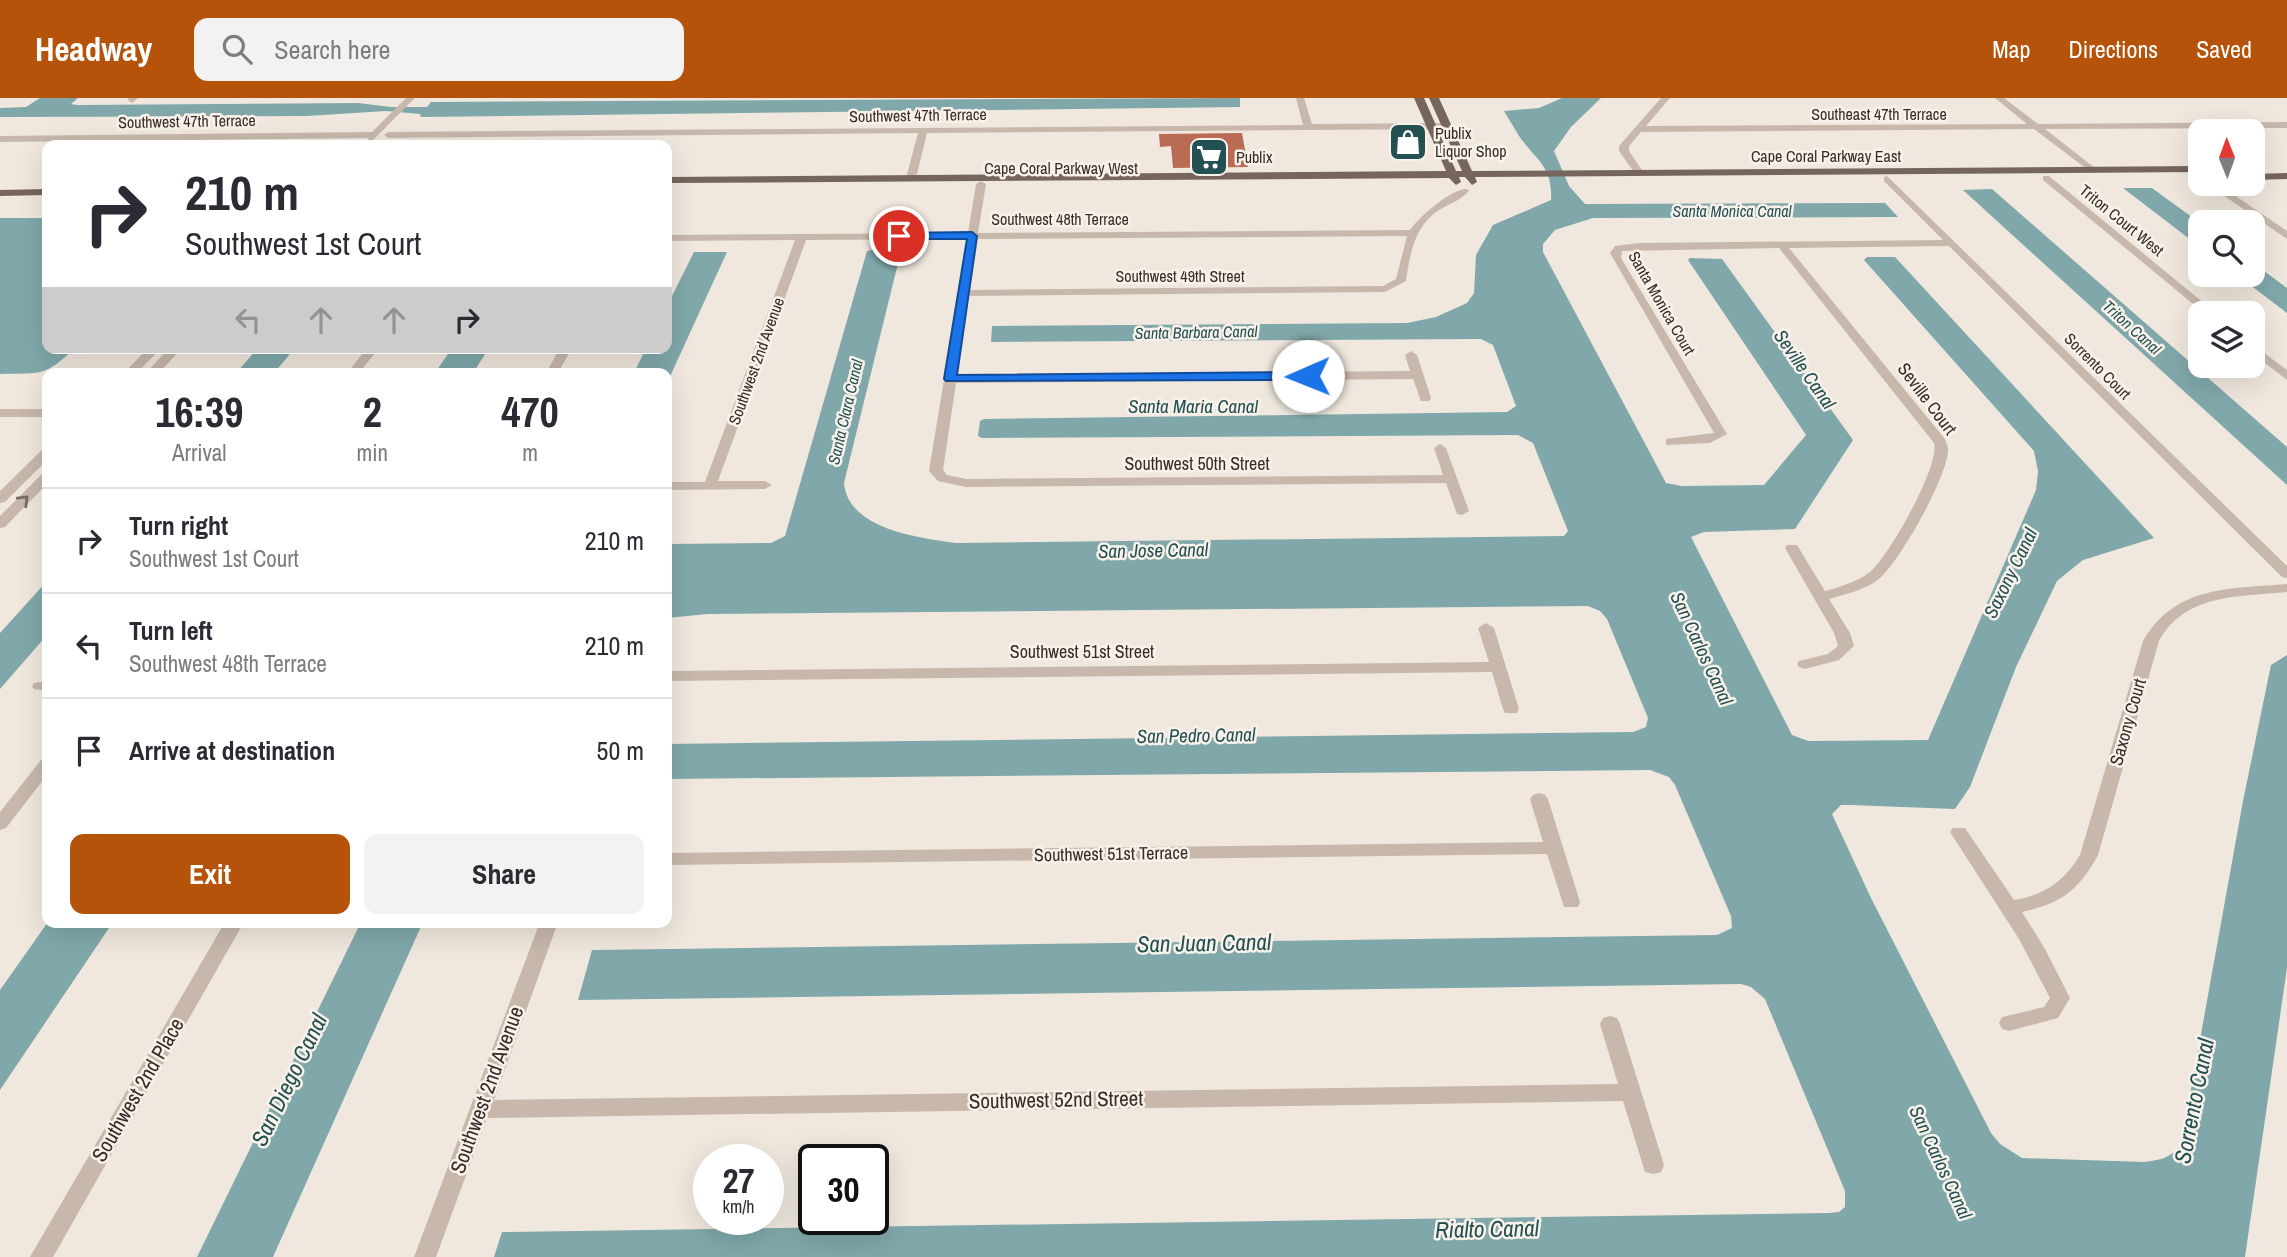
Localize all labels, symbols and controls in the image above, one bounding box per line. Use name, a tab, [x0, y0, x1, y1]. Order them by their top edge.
search box	[194, 18, 684, 81]
text: Headway	[35, 27, 152, 71]
icon: search	[218, 30, 256, 68]
text: Search here	[274, 32, 390, 67]
text: Map	[1992, 33, 2030, 65]
text: Directions	[2068, 33, 2158, 65]
text: Saved	[2196, 33, 2252, 65]
street label: Southwest 47th Terrace	[849, 103, 987, 127]
street label: Southeast 47th Terrace	[1811, 103, 1947, 125]
street label: Southwest 47th Terrace	[118, 109, 256, 133]
north arrow	[2188, 119, 2264, 196]
map controls	[2188, 119, 2265, 378]
shop icon: Publix Liquor Shop	[1387, 121, 1429, 163]
place label: Publix Liquor Shop	[1435, 122, 1507, 162]
supermarket icon: Publix	[1188, 136, 1230, 178]
street label: Cape Coral Parkway East	[1751, 145, 1901, 167]
place label: Publix	[1236, 146, 1273, 168]
street label: Cape Coral Parkway West	[984, 157, 1138, 179]
text: 210 m	[185, 159, 299, 225]
icon: right	[70, 168, 161, 259]
street label: Triton Court West	[2075, 179, 2169, 261]
water label: Santa Monica Canal	[1673, 200, 1793, 222]
pin	[869, 206, 929, 266]
street label: Southwest 48th Terrace	[991, 208, 1129, 230]
button: search	[2188, 210, 2265, 287]
icon: arrive	[880, 217, 918, 255]
text: Southwest 1st Court	[185, 222, 421, 265]
street label: Santa Monica Court	[1623, 247, 1701, 359]
street label: Southwest 49th Street	[1115, 265, 1245, 287]
street label: Southwest 2nd Avenue	[723, 294, 789, 428]
water label: Triton Canal	[2098, 295, 2167, 360]
icon: left	[229, 301, 267, 339]
icon: ahead	[302, 301, 340, 339]
icon: ahead	[375, 301, 413, 339]
icon: right	[448, 301, 486, 339]
button: layers	[2188, 301, 2265, 378]
water label: Santa Barbara Canal	[1135, 320, 1259, 344]
water label: Seville Canal	[1768, 324, 1842, 414]
street label: Sorrento Court	[2060, 328, 2136, 404]
position arrow	[1271, 339, 1345, 413]
water label: Santa Clara Canal	[822, 356, 868, 467]
street label: Seville Court	[1892, 357, 1963, 440]
text: 16:39	[155, 384, 243, 440]
text: 2	[363, 384, 382, 440]
text: 470	[501, 384, 559, 440]
water label: Santa Maria Canal	[1128, 393, 1258, 419]
text: Arrival	[172, 437, 227, 468]
text: min	[357, 437, 388, 468]
text: m	[522, 437, 538, 468]
street label: Southwest 50th Street	[1124, 451, 1270, 476]
one-way arrow	[15, 496, 28, 509]
text: Turn right	[129, 508, 228, 543]
icon: right	[70, 522, 108, 560]
text: 210 m	[585, 523, 644, 558]
water label: Saxony Canal	[1977, 523, 2043, 622]
water label: San Jose Canal	[1098, 536, 1209, 564]
text: Southwest 1st Court	[129, 543, 299, 574]
water label: San Carlos Canal	[1664, 587, 1740, 709]
text: Turn left	[129, 613, 213, 648]
icon: left	[70, 627, 108, 665]
text: 210 m	[585, 628, 644, 663]
street label: Southwest 51st Street	[1010, 639, 1154, 664]
text: Southwest 48th Terrace	[129, 648, 327, 679]
street label: Saxony Court	[2103, 675, 2152, 768]
water label: San Pedro Canal	[1136, 721, 1256, 749]
icon: arrive	[70, 732, 108, 770]
text: Arrive at destination	[129, 733, 335, 768]
text: 50 m	[597, 733, 644, 768]
button: Exit	[70, 834, 350, 914]
button: Share	[364, 834, 644, 914]
street label: Southwest 51st Terrace	[1034, 840, 1188, 867]
water label: San Juan Canal	[1137, 926, 1272, 959]
street label: Southwest 2nd Avenue	[443, 1002, 530, 1177]
water label: San Diego Canal	[243, 1008, 334, 1151]
street label: Southwest 2nd Place	[85, 1012, 191, 1167]
water label: Sorrento Canal	[2166, 1035, 2221, 1166]
street label: Southwest 52nd Street	[969, 1083, 1144, 1116]
water label: San Carlos Canal	[1903, 1101, 1979, 1223]
speed limit sign: 30	[798, 1144, 889, 1235]
text: 27	[723, 1157, 754, 1204]
text: km/h	[723, 1194, 755, 1219]
water label: Rialto Canal	[1435, 1212, 1540, 1245]

